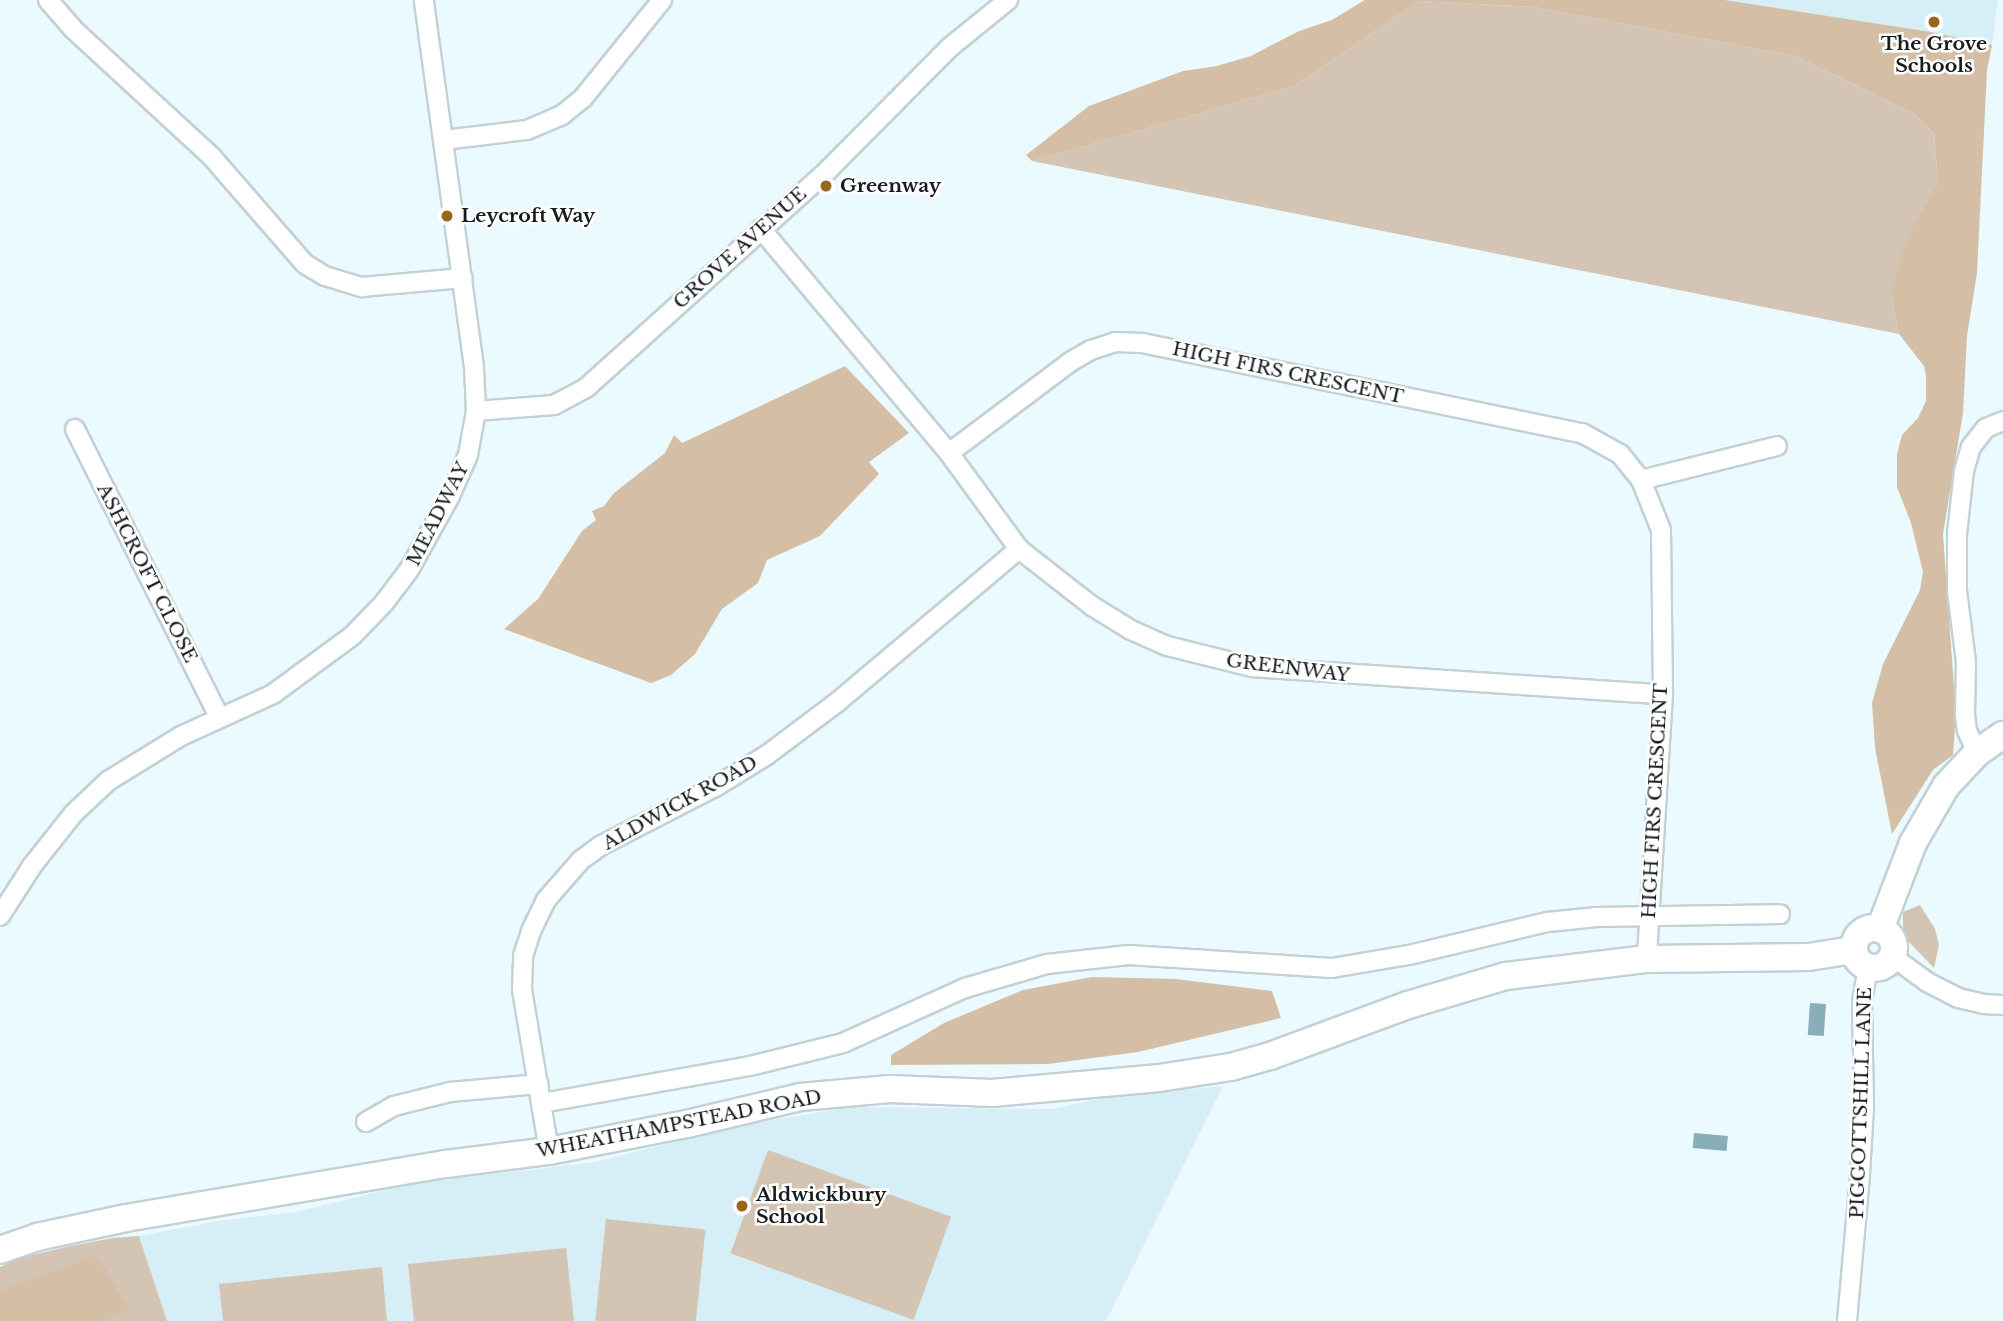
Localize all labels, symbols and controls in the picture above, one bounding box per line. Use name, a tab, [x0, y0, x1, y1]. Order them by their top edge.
marker: The Grove Schools	[1926, 14, 1942, 30]
place label: The Grove Schools	[1881, 33, 1987, 77]
place label: Greenway	[840, 175, 941, 197]
marker: Greenway	[818, 178, 834, 194]
street label: GROVE AVENUE	[668, 182, 812, 314]
place label: Leycroft Way	[461, 205, 596, 227]
marker: Leycroft Way	[439, 208, 455, 224]
street label: HIGH FIRS CRESCENT	[1170, 337, 1406, 409]
street label: MEADWAY	[402, 458, 474, 570]
street label: ASHCROFT CLOSE	[92, 479, 202, 667]
street label: GREENWAY	[1225, 649, 1351, 687]
street label: HIGH FIRS CRESCENT	[1637, 683, 1673, 919]
street label: ALDWICK ROAD	[599, 751, 761, 855]
street label: PIGGOTTSHILL LANE	[1846, 987, 1876, 1219]
street label: WHEATHAMPSTEAD ROAD	[535, 1085, 823, 1163]
place label: Aldwickbury School	[756, 1184, 886, 1228]
marker: Aldwickbury School	[734, 1198, 750, 1214]

